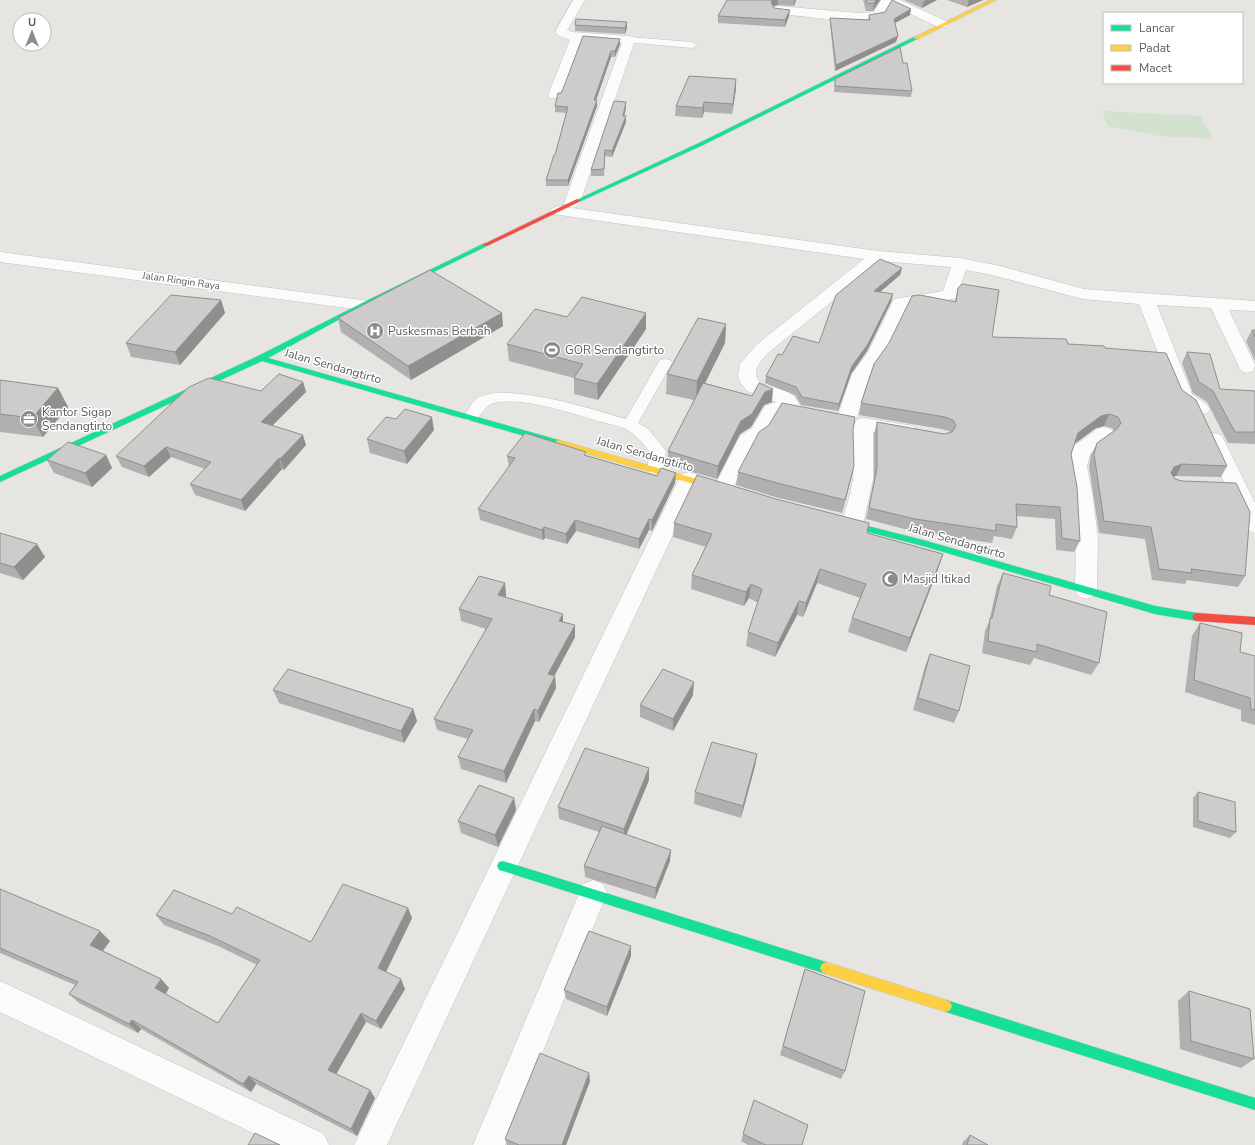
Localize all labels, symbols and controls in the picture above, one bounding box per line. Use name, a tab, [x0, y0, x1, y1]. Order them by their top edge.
north arrow	[12, 12, 52, 52]
legend	[1103, 12, 1243, 84]
text: U	[28, 15, 36, 30]
text: Lancar	[1139, 20, 1176, 36]
text: Padat	[1139, 40, 1171, 56]
text: Macet	[1139, 60, 1172, 76]
street label: Jalan Ringin Raya	[140, 268, 221, 293]
hospital icon: Puskesmas Berbah	[365, 321, 385, 341]
place label: Puskesmas Berbah	[388, 323, 490, 339]
sports icon: GOR Sendangtirto	[542, 340, 562, 360]
place label: GOR Sendangtirto	[565, 342, 665, 358]
street label: Jalan Sendangtirto	[282, 344, 384, 388]
place label: Kantor Sigap Sendangtirto	[42, 404, 113, 434]
office icon: Kantor Sigap Sendangtirto	[19, 409, 39, 429]
street label: Jalan Sendangtirto	[594, 432, 696, 476]
street label: Jalan Sendangtirto	[906, 519, 1008, 563]
mosque icon: Masjid Itikad	[880, 569, 900, 589]
place label: Masjid Itikad	[903, 571, 970, 587]

